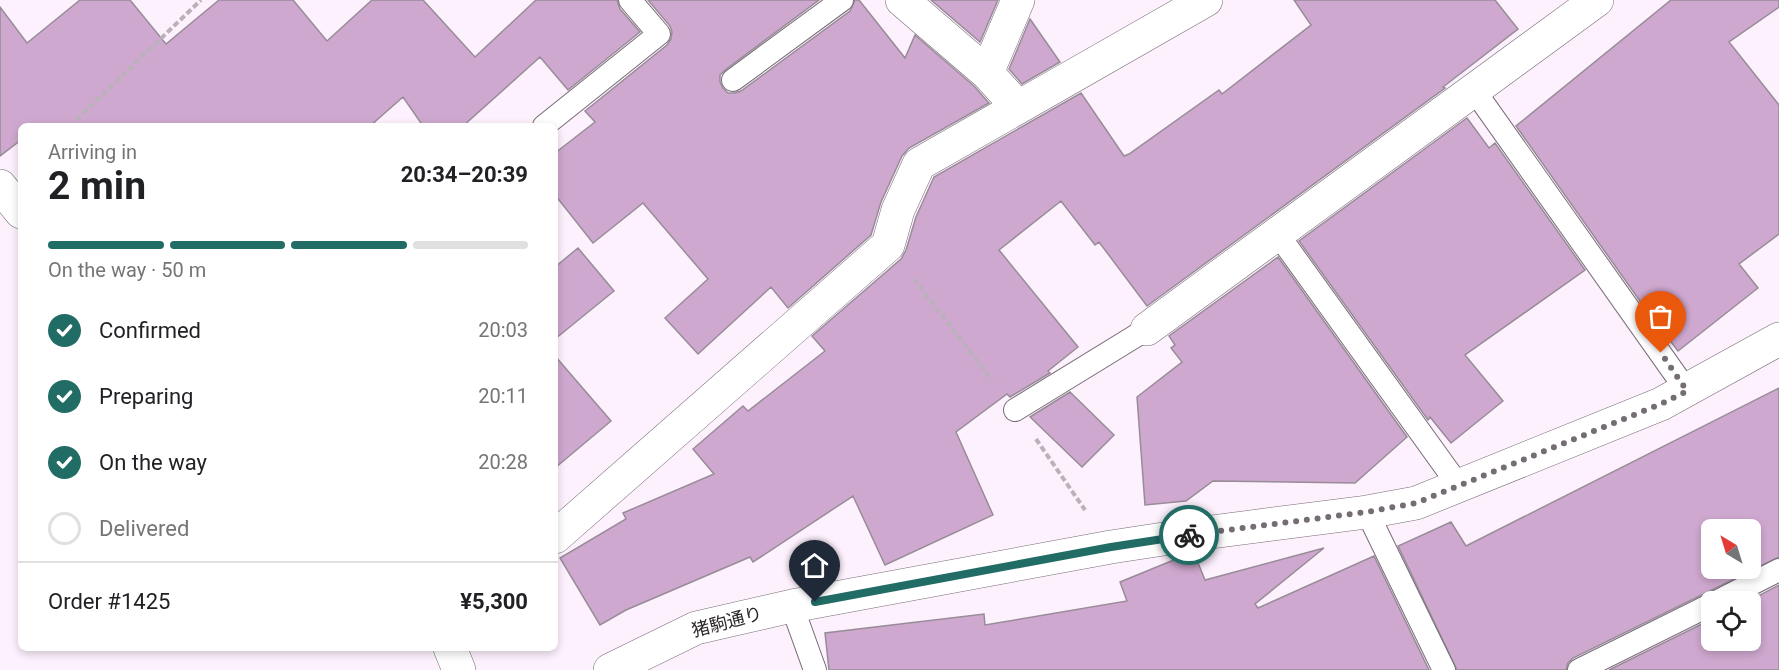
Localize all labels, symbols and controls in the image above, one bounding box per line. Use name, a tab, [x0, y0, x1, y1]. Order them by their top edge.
text: Arriving in	[48, 140, 137, 164]
text: 20:34–20:39	[401, 162, 528, 187]
text: 2 min	[48, 163, 146, 209]
text: On the way · 50 m	[48, 258, 206, 282]
pin	[1635, 291, 1686, 353]
icon: bag	[1644, 300, 1677, 333]
icon: check	[48, 314, 81, 347]
text: Confirmed	[99, 318, 201, 343]
text: 20:03	[478, 318, 528, 342]
icon: check	[48, 380, 81, 413]
text: Preparing	[99, 384, 193, 409]
text: 20:11	[478, 384, 528, 408]
icon: check	[48, 446, 81, 479]
text: On the way	[99, 450, 207, 475]
text: 20:28	[478, 450, 528, 474]
courier	[1159, 505, 1219, 565]
text: Delivered	[99, 516, 189, 541]
icon: bike	[1173, 519, 1206, 552]
north arrow	[1701, 519, 1761, 579]
map controls	[1701, 519, 1761, 651]
pin	[789, 540, 840, 602]
icon: home	[798, 549, 831, 582]
text: Order #1425	[48, 589, 170, 614]
text: ¥5,300	[460, 589, 528, 614]
button: locate	[1701, 591, 1761, 651]
street label: 猪駒通り	[689, 602, 764, 641]

